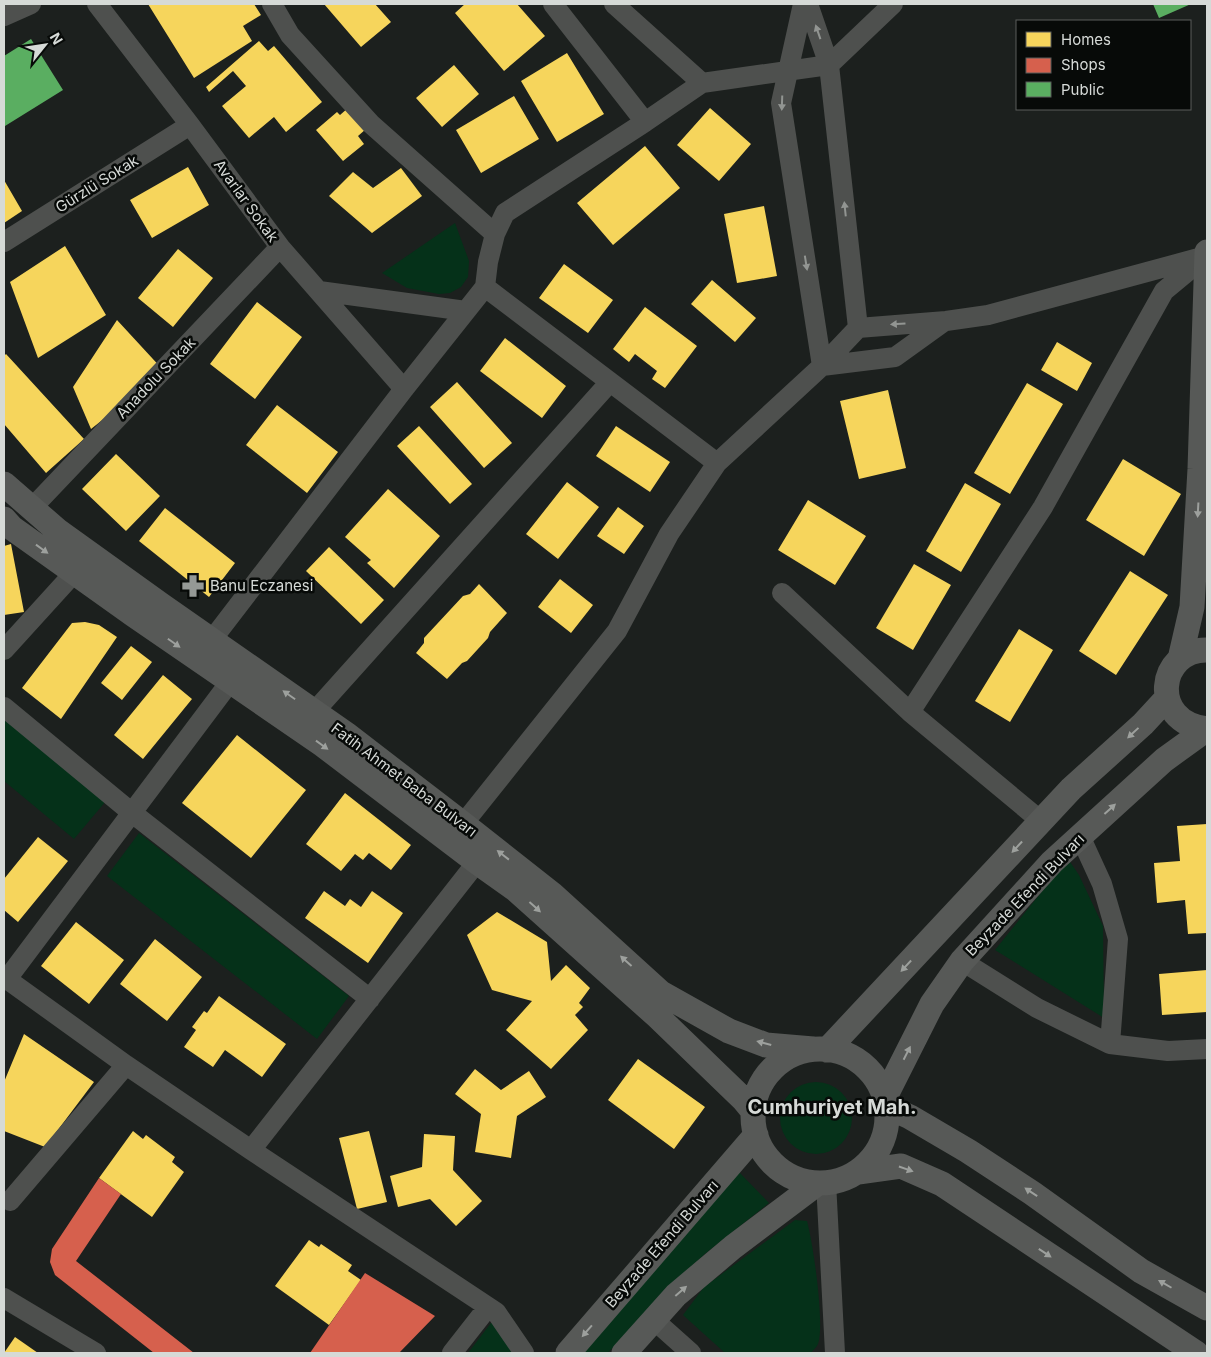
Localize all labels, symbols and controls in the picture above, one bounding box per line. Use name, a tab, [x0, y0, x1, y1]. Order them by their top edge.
north arrow	[20, 20, 70, 70]
legend	[1016, 20, 1191, 110]
one-way arrow	[814, 25, 821, 40]
text: N	[47, 29, 67, 47]
text: Homes	[1061, 30, 1111, 49]
text: Shops	[1061, 55, 1106, 74]
text: Public	[1061, 80, 1104, 99]
one-way arrow	[778, 95, 786, 111]
street label: Gürzlü Sokak	[52, 150, 142, 217]
street label: Avarlar Sokak	[210, 156, 283, 246]
one-way arrow	[841, 201, 849, 217]
one-way arrow	[802, 256, 810, 272]
one-way arrow	[889, 321, 905, 329]
street label: Anadolu Sokak	[112, 332, 200, 422]
one-way arrow	[1193, 502, 1201, 518]
one-way arrow	[35, 544, 48, 554]
pharmacy icon: Banu Eczanesi	[180, 573, 206, 599]
place label: Banu Eczanesi	[210, 576, 313, 595]
one-way arrow	[167, 638, 181, 648]
one-way arrow	[282, 690, 296, 700]
street label: Fatih Ahmet Baba Bulvarı	[328, 719, 481, 841]
one-way arrow	[1127, 727, 1139, 739]
one-way arrow	[315, 740, 329, 750]
one-way arrow	[1104, 803, 1116, 815]
street label: Beyzade Efendi Bulvarı	[961, 829, 1088, 960]
one-way arrow	[1011, 840, 1023, 852]
one-way arrow	[497, 850, 510, 861]
one-way arrow	[529, 901, 541, 913]
one-way arrow	[621, 955, 633, 967]
one-way arrow	[900, 959, 912, 971]
one-way arrow	[757, 1039, 772, 1047]
one-way arrow	[903, 1046, 911, 1060]
district label: Cumhuriyet Mah.	[747, 1095, 917, 1119]
one-way arrow	[899, 1166, 914, 1174]
street label: Beyzade Efendi Bulvarı	[601, 1176, 722, 1311]
one-way arrow	[1024, 1187, 1038, 1197]
one-way arrow	[1038, 1248, 1052, 1258]
one-way arrow	[1157, 1280, 1172, 1288]
one-way arrow	[674, 1285, 686, 1297]
one-way arrow	[581, 1324, 593, 1336]

